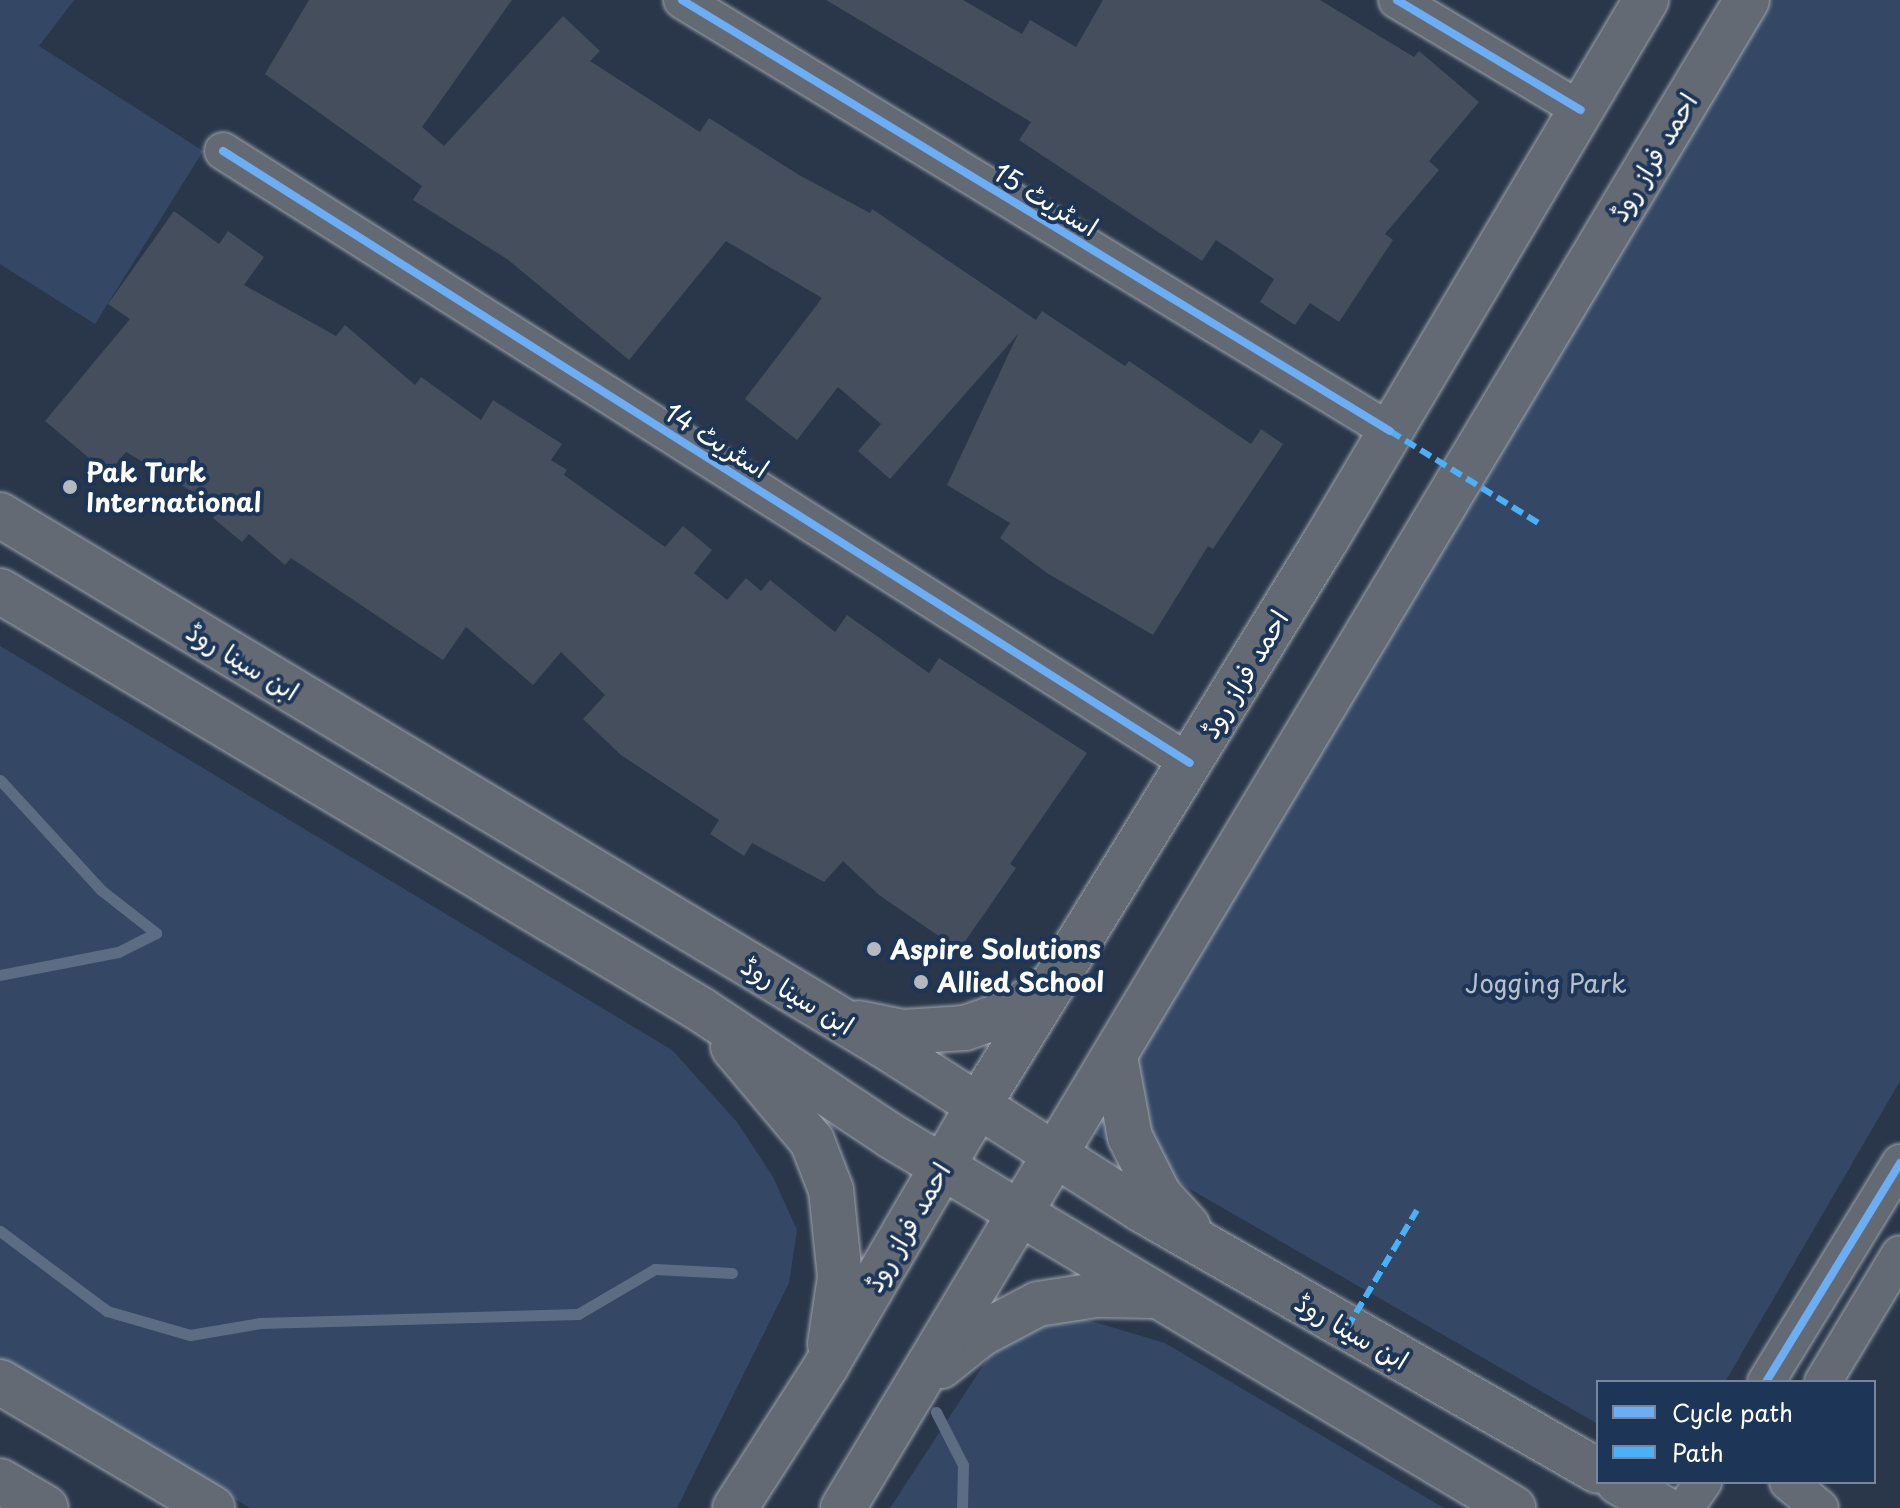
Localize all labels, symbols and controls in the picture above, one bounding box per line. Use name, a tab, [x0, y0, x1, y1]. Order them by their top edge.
street label: احمد فراز روڈ	[1603, 87, 1703, 227]
street label: اسٹریٹ 15	[988, 156, 1104, 242]
street label: اسٹریٹ 14	[659, 396, 775, 484]
place label: Pak Turk International	[86, 456, 261, 518]
marker: Pak Turk International	[61, 478, 79, 496]
street label: احمد فراز روڈ	[1194, 604, 1294, 744]
street label: ابن سینا روڈ	[181, 615, 305, 707]
place label: Aspire Solutions	[890, 933, 1102, 965]
marker: Aspire Solutions	[865, 940, 883, 958]
street label: ابن سینا روڈ	[736, 949, 860, 1041]
place label: Allied School	[937, 966, 1106, 998]
park label: Jogging Park	[1465, 967, 1627, 999]
marker: Allied School	[912, 973, 930, 991]
street label: احمد فراز روڈ	[858, 1157, 956, 1297]
street label: ابن سینا روڈ	[1290, 1286, 1414, 1376]
legend	[1596, 1380, 1876, 1484]
text: Cycle path	[1672, 1394, 1793, 1430]
text: Path	[1672, 1434, 1724, 1470]

